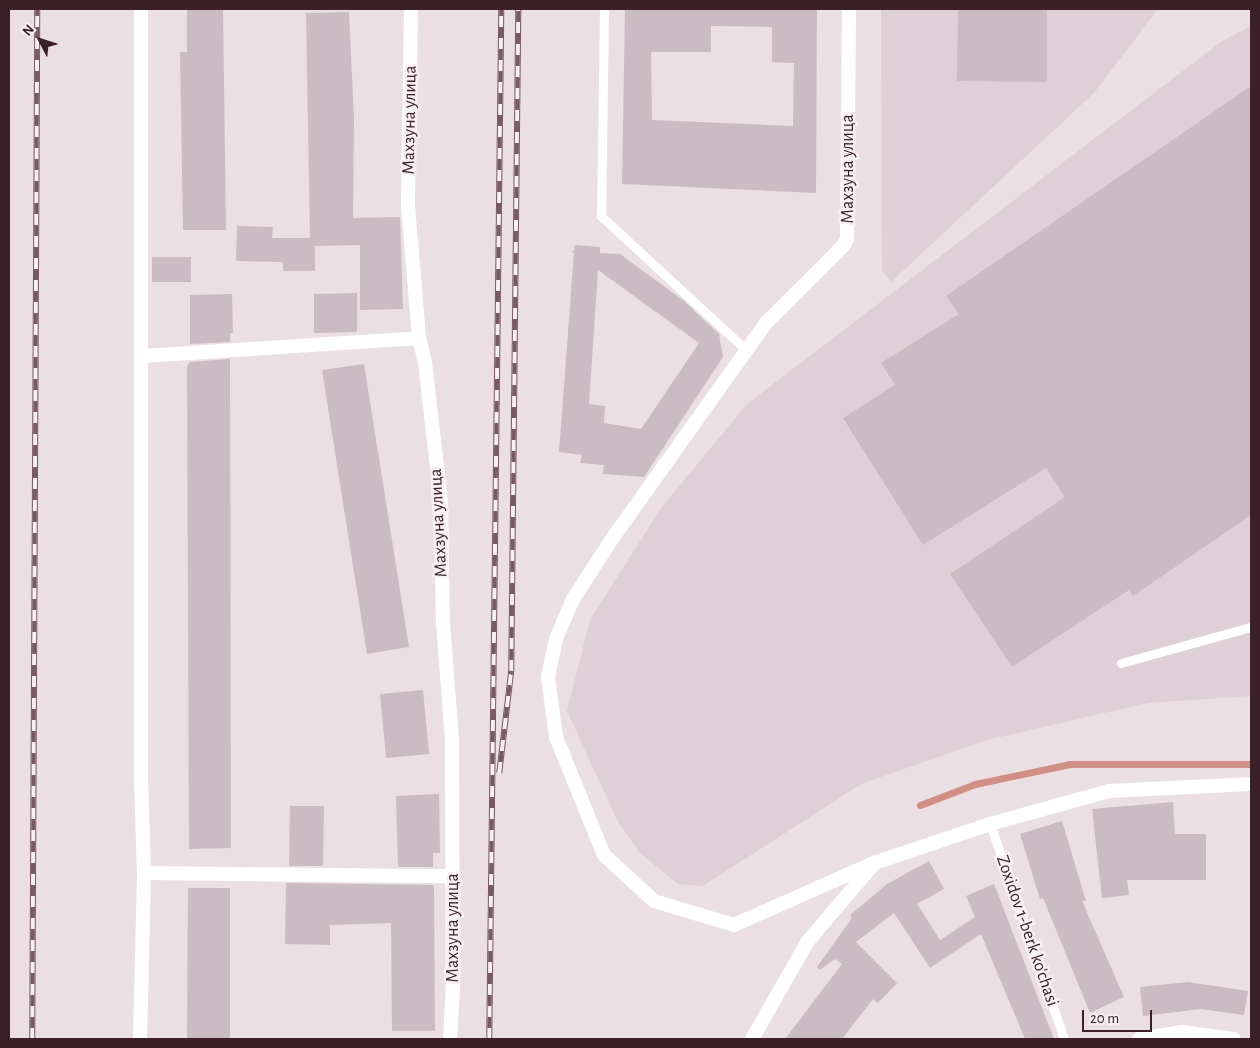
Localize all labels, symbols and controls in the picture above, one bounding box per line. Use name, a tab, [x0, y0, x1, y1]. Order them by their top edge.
north arrow	[15, 15, 65, 65]
text: N	[20, 22, 37, 39]
street label: Махзуна улица	[398, 65, 422, 175]
street label: Махзуна улица	[837, 114, 859, 224]
street label: Махзуна улица	[425, 468, 453, 578]
street label: Zoxidov 1-berk ko'chasi	[991, 853, 1063, 1009]
street label: Махзуна улица	[442, 873, 464, 983]
scale bar	[1085, 1000, 1155, 1032]
text: 20 m	[1090, 1011, 1119, 1026]

